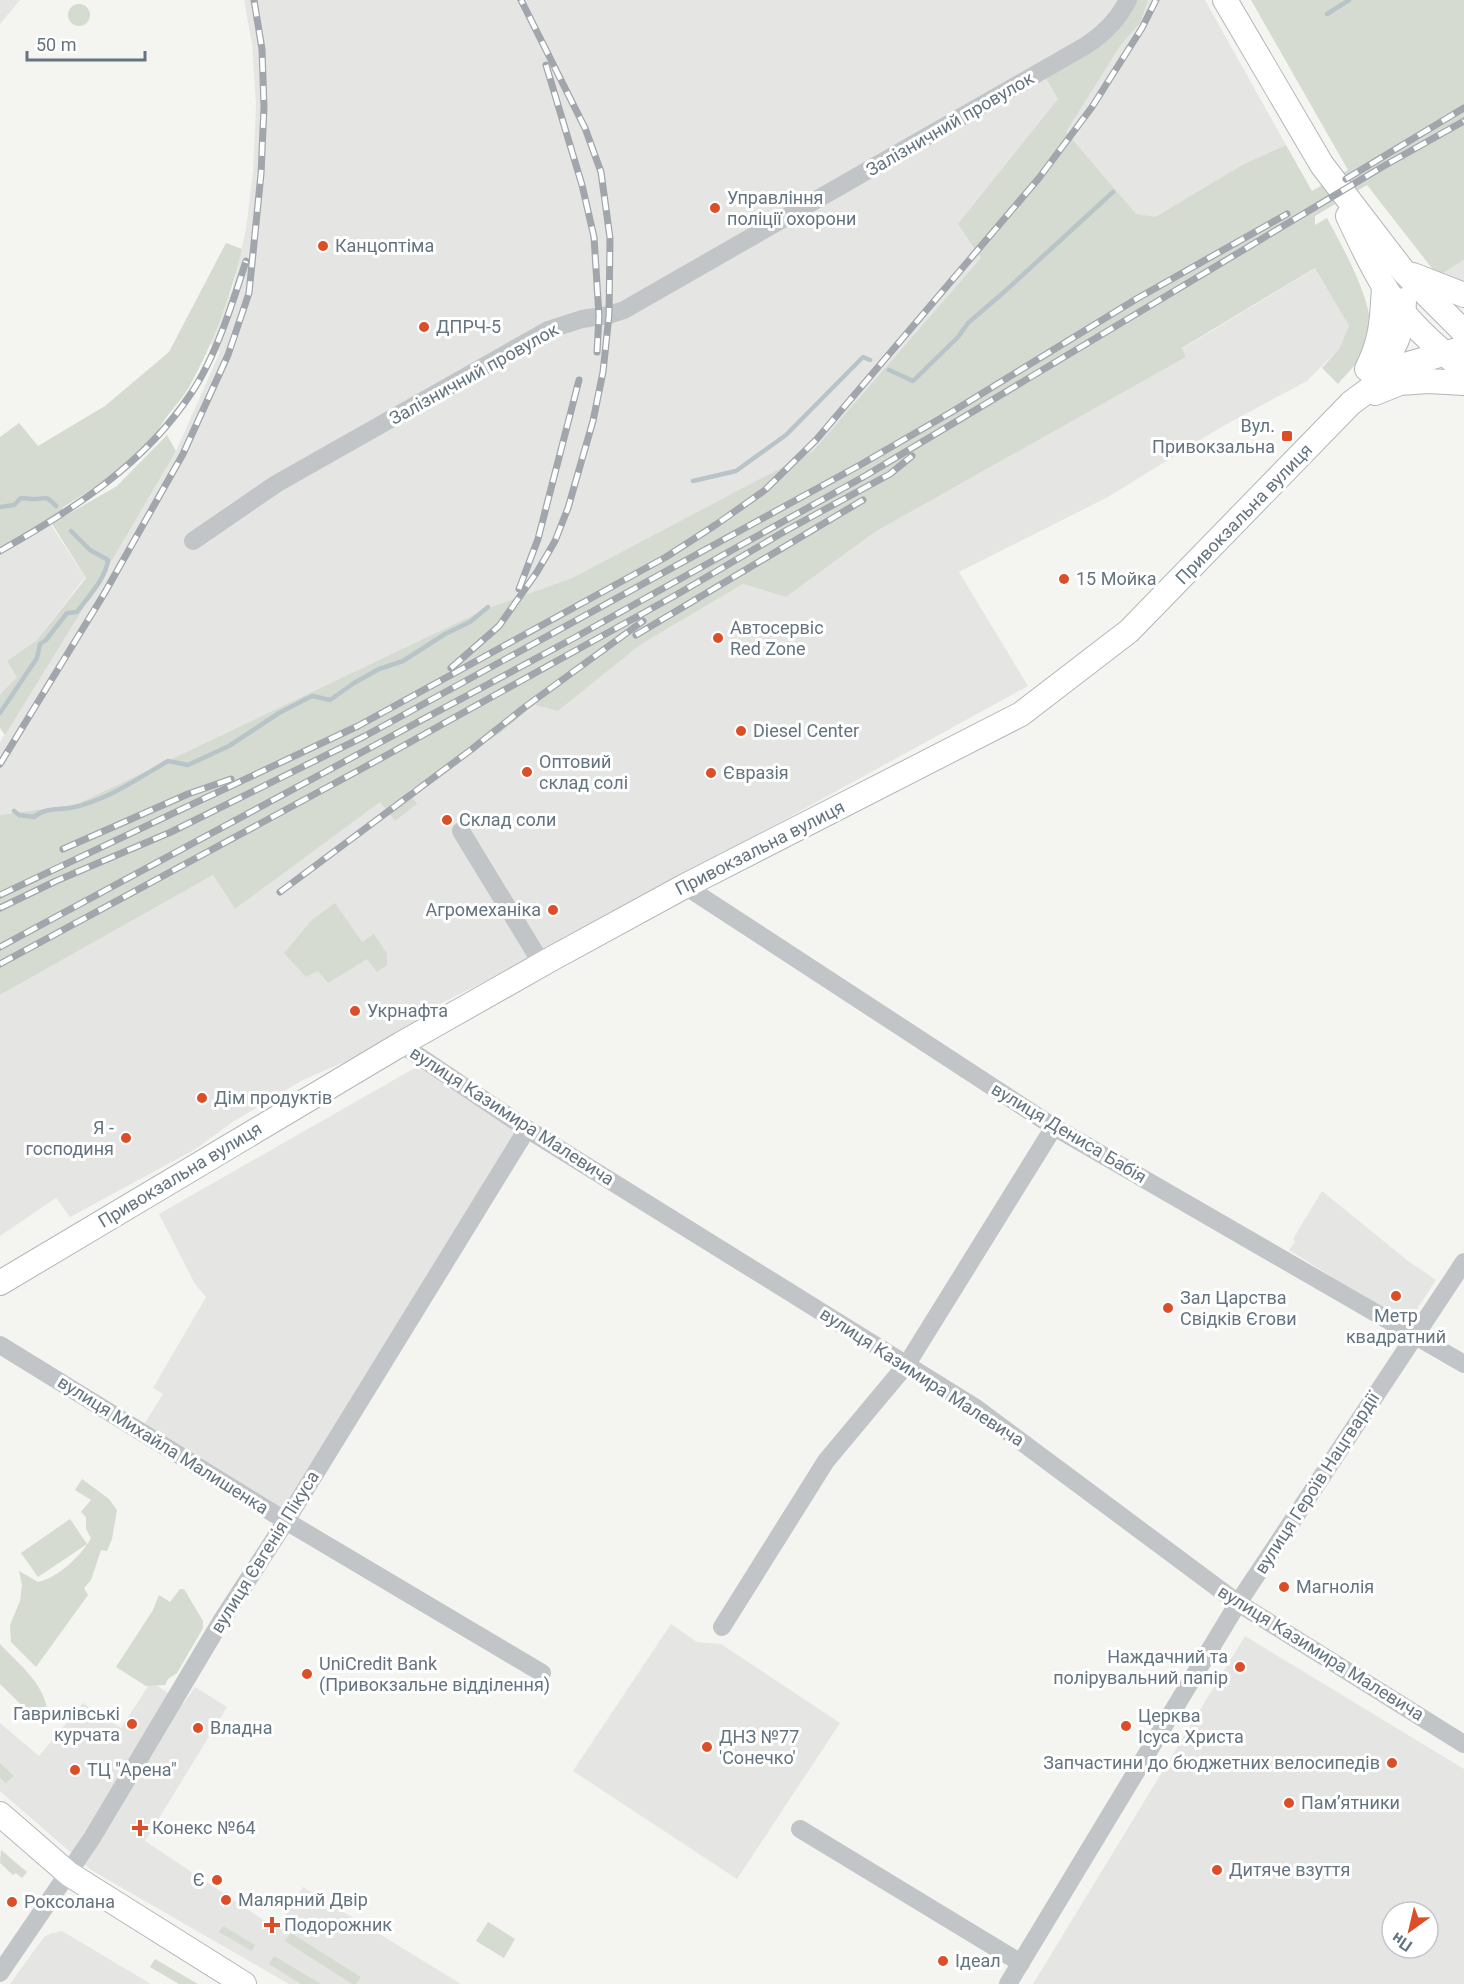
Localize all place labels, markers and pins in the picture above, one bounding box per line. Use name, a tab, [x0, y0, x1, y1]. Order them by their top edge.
place label: Управління поліції охорони	[727, 187, 857, 229]
marker: Управління поліції охорони	[708, 201, 722, 215]
place label: Канцоптіма	[335, 235, 434, 256]
marker: Канцоптіма	[316, 239, 330, 253]
place label: ДПРЧ-5	[436, 316, 501, 337]
marker: ДПРЧ-5	[417, 320, 431, 334]
place label: Вул. Привокзальна	[1152, 415, 1275, 457]
marker: Вул. Привокзальна	[1280, 429, 1294, 443]
place label: 15 Мойка	[1076, 568, 1157, 589]
marker: 15 Мойка	[1057, 572, 1071, 586]
place label: Автосервіс Red Zone	[730, 617, 824, 659]
marker: Автосервіс Red Zone	[711, 631, 725, 645]
place label: Diesel Center	[753, 720, 859, 741]
marker: Diesel Center	[734, 724, 748, 738]
place label: Оптовий склад солі	[539, 751, 628, 793]
place label: Євразія	[723, 762, 789, 783]
marker: Оптовий склад солі	[520, 765, 534, 779]
marker: Євразія	[704, 766, 718, 780]
place label: Склад соли	[459, 809, 556, 830]
marker: Склад соли	[440, 813, 454, 827]
place label: Агромеханіка	[425, 899, 541, 920]
marker: Агромеханіка	[546, 903, 560, 917]
place label: Укрнафта	[367, 1000, 448, 1021]
marker: Укрнафта	[348, 1004, 362, 1018]
place label: Дім продуктів	[214, 1087, 332, 1108]
marker: Дім продуктів	[195, 1091, 209, 1105]
place label: Я - господиня	[25, 1117, 114, 1159]
marker: Я - господиня	[119, 1131, 133, 1145]
place label: Зал Царства Свідків Єгови	[1180, 1287, 1297, 1329]
marker: Метр квадратний	[1389, 1289, 1403, 1303]
marker: Зал Царства Свідків Єгови	[1161, 1301, 1175, 1315]
place label: Метр квадратний	[1346, 1305, 1446, 1347]
place label: Магнолія	[1296, 1576, 1374, 1597]
marker: Магнолія	[1277, 1580, 1291, 1594]
place label: Наждачний та полірувальний папір	[1053, 1646, 1228, 1688]
place label: UniCredit Bank (Привокзальне відділення)	[319, 1653, 550, 1696]
marker: Наждачний та полірувальний папір	[1233, 1660, 1247, 1674]
marker: UniCredit Bank (Привокзальне відділення)	[300, 1667, 314, 1681]
place label: Гаврилівські курчата	[13, 1703, 120, 1745]
place label: Церква Ісуса Христа	[1138, 1705, 1244, 1747]
marker: Гаврилівські курчата	[125, 1717, 139, 1731]
place label: Владна	[210, 1717, 272, 1738]
marker: Церква Ісуса Христа	[1119, 1719, 1133, 1733]
marker: Владна	[191, 1721, 205, 1735]
place label: ДНЗ №77 'Сонечко'	[719, 1726, 799, 1768]
marker: ДНЗ №77 'Сонечко'	[700, 1740, 714, 1754]
place label: Запчастини до бюджетних велосипедів	[1043, 1752, 1380, 1773]
marker: Запчастини до бюджетних велосипедів	[1385, 1756, 1399, 1770]
place label: ТЦ "Арена"	[87, 1759, 177, 1780]
marker: ТЦ "Арена"	[68, 1763, 82, 1777]
place label: Памʼятники	[1301, 1792, 1400, 1813]
marker: Памʼятники	[1282, 1796, 1296, 1810]
place label: Конекс №64	[152, 1817, 256, 1838]
marker: Конекс №64	[133, 1821, 147, 1835]
place label: Дитяче взуття	[1229, 1859, 1350, 1880]
marker: Дитяче взуття	[1210, 1863, 1224, 1877]
place label: Є	[193, 1869, 205, 1890]
marker: Є	[210, 1873, 224, 1887]
place label: Малярний Двір	[238, 1889, 368, 1910]
place label: Роксолана	[24, 1891, 115, 1912]
marker: Малярний Двір	[219, 1893, 233, 1907]
marker: Роксолана	[5, 1895, 19, 1909]
place label: Подорожник	[284, 1914, 392, 1935]
marker: Подорожник	[265, 1918, 279, 1932]
place label: Ідеал	[955, 1950, 1001, 1971]
marker: Ідеал	[936, 1954, 950, 1968]

